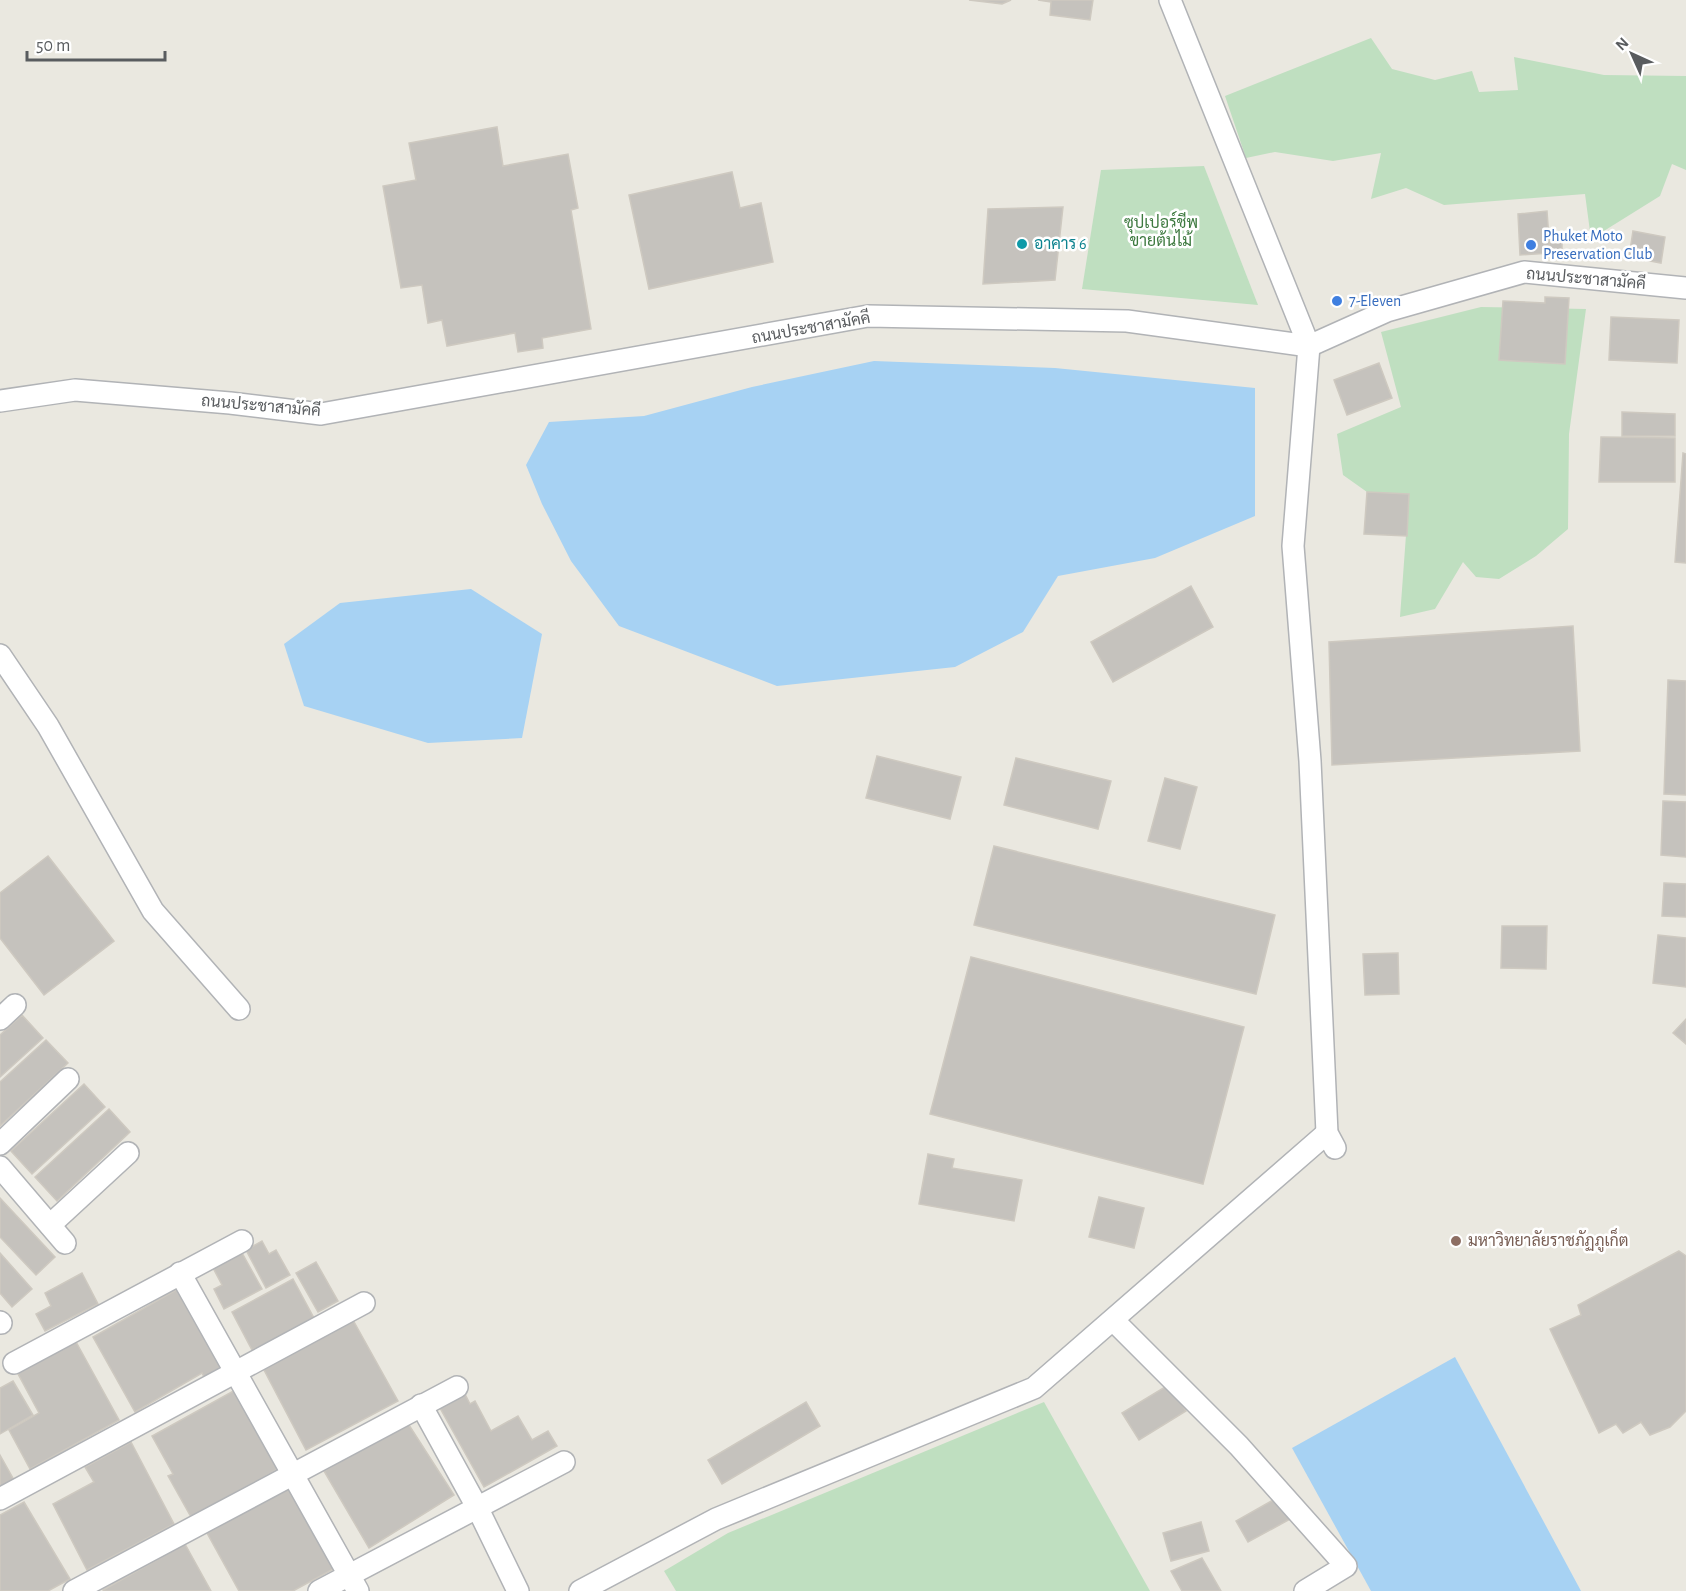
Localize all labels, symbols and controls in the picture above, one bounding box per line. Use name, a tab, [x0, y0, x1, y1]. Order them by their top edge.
scale bar	[27, 24, 165, 62]
north arrow	[1602, 24, 1662, 84]
text: N	[1613, 35, 1632, 54]
text: 50 m	[36, 37, 70, 55]
park label: ซุปเปอร์ชีพ ขายต้นไม้	[1124, 210, 1198, 249]
place label: Phuket Moto Preservation Club	[1543, 228, 1652, 262]
place label: อาคาร 6	[1034, 236, 1086, 252]
marker: อาคาร 6	[1015, 237, 1029, 251]
marker: Phuket Moto Preservation Club	[1524, 238, 1538, 252]
street label: ถนนประชาสามัคคี	[1525, 262, 1647, 292]
place label: 7-Eleven	[1349, 293, 1401, 309]
marker: 7-Eleven	[1330, 294, 1344, 308]
street label: ถนนประชาสามัคคี	[750, 306, 872, 346]
street label: ถนนประชาสามัคคี	[200, 389, 322, 419]
place label: มหาวิทยาลัยราชภัฏภูเก็ต	[1468, 1227, 1628, 1252]
marker: มหาวิทยาลัยราชภัฏภูเก็ต	[1449, 1234, 1463, 1248]

